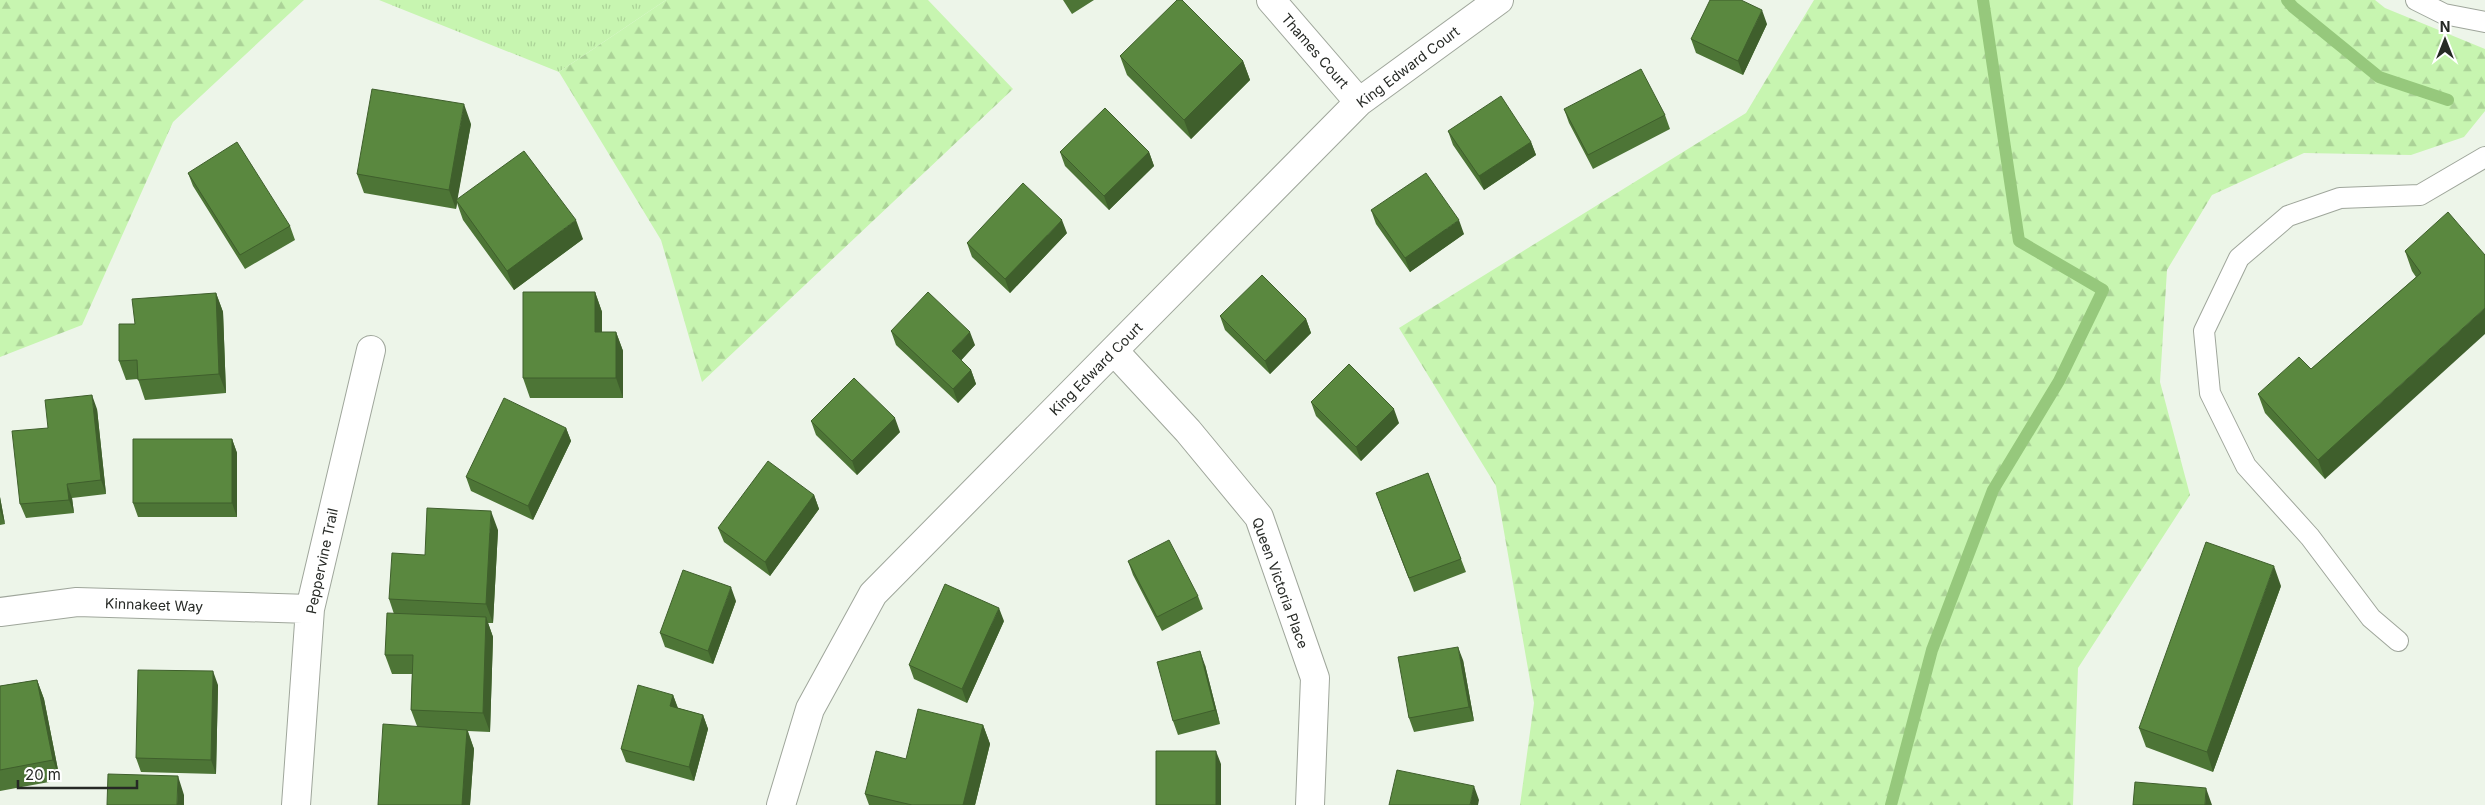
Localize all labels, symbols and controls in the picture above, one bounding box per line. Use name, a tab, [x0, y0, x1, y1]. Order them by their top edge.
street label: Thames Court	[1278, 10, 1353, 92]
north arrow	[2420, 15, 2470, 65]
text: N	[2440, 18, 2450, 35]
street label: King Edward Court	[1353, 22, 1463, 111]
street label: King Edward Court	[1046, 318, 1146, 419]
street label: Peppervine Trail	[302, 506, 341, 615]
street label: Queen Victoria Place	[1249, 515, 1312, 651]
street label: Kinnakeet Way	[105, 594, 204, 615]
scale bar	[18, 758, 136, 790]
text: 20 m	[25, 765, 61, 784]

